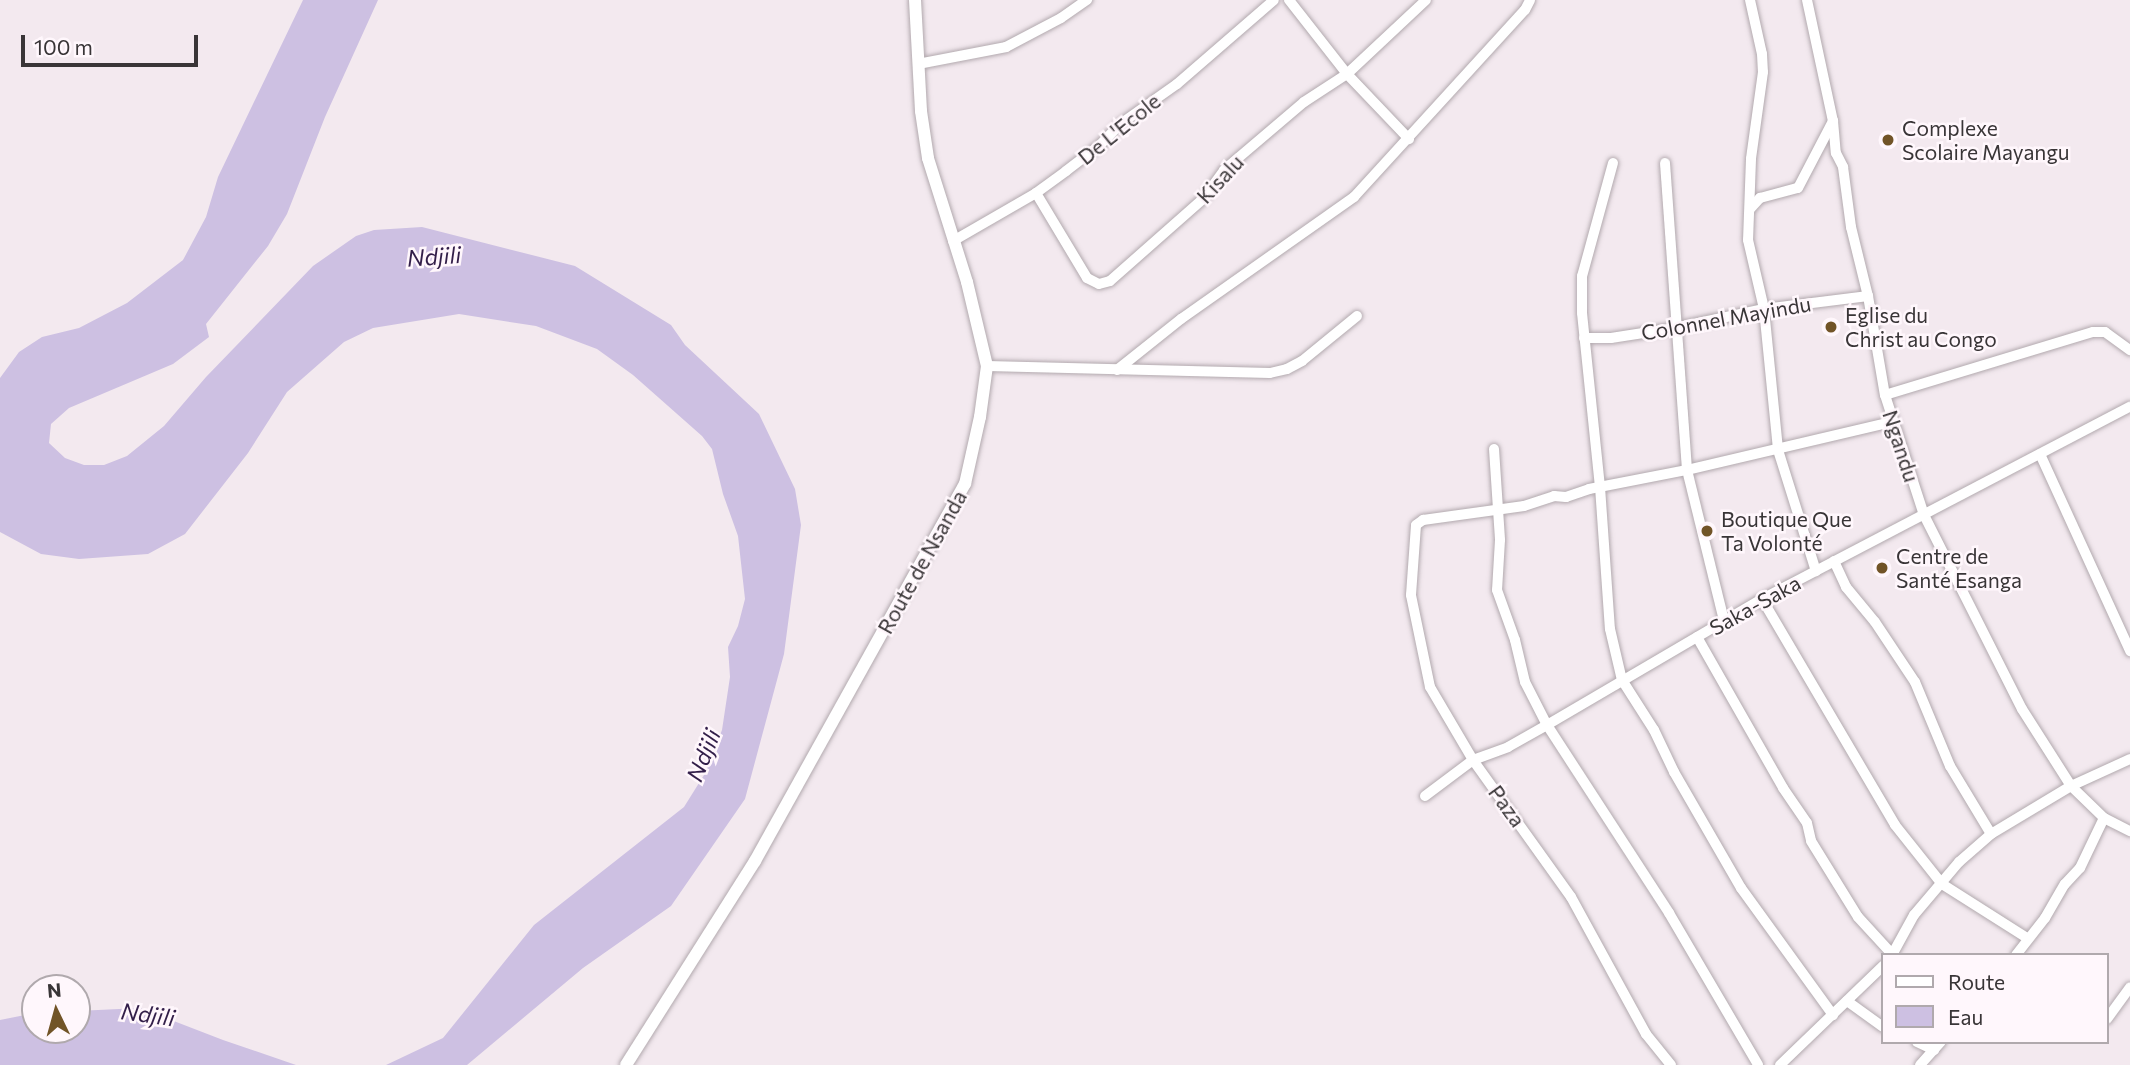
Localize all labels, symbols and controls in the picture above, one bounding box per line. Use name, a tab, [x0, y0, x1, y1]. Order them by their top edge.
scale bar	[24, 21, 201, 65]
text: 100 m	[34, 34, 93, 59]
street label: De L'Ecole	[1073, 88, 1165, 170]
place label: Complexe Scolaire Mayangu	[1902, 115, 2070, 165]
marker: Complexe Scolaire Mayangu	[1880, 132, 1896, 148]
street label: Kisalu	[1191, 150, 1249, 208]
water label: Ndjili	[406, 240, 462, 272]
street label: Colonnel Mayindu	[1639, 291, 1813, 345]
place label: Eglise du Christ au Congo	[1845, 302, 1997, 352]
marker: Eglise du Christ au Congo	[1823, 319, 1839, 335]
street label: Ngandu	[1878, 407, 1924, 485]
street label: Route de Nsanda	[872, 486, 972, 638]
place label: Boutique Que Ta Volonté	[1721, 506, 1852, 556]
marker: Boutique Que Ta Volonté	[1699, 523, 1715, 539]
place label: Centre de Santé Esanga	[1896, 543, 2022, 593]
marker: Centre de Santé Esanga	[1874, 560, 1890, 576]
street label: Saka-Saka	[1705, 570, 1805, 640]
water label: Ndjili	[680, 725, 726, 785]
street label: Paza	[1483, 780, 1531, 832]
legend	[1882, 953, 2109, 1044]
text: Route	[1948, 969, 2005, 994]
north arrow	[21, 974, 91, 1044]
text: N	[46, 977, 62, 1002]
water label: Ndjili	[119, 997, 177, 1031]
text: Eau	[1948, 1004, 1983, 1029]

